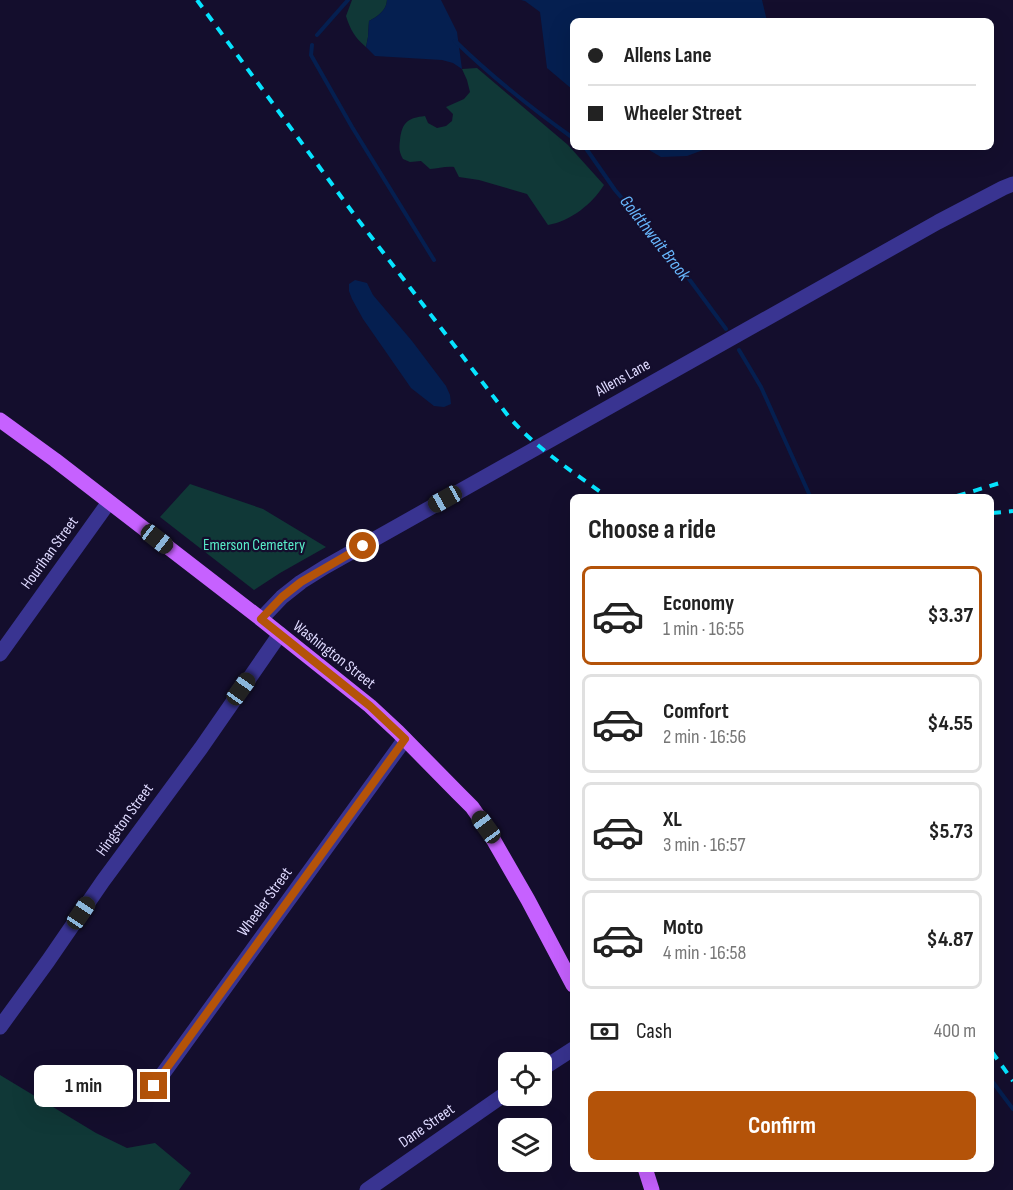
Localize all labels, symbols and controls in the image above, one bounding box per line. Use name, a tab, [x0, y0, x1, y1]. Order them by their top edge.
text: Allens Lane	[624, 42, 712, 69]
text: Wheeler Street	[624, 100, 742, 127]
water label: Goldthwait Brook	[615, 191, 696, 286]
street label: Allens Lane	[591, 355, 654, 401]
car	[425, 482, 465, 516]
street label: Hourihan Street	[17, 513, 83, 593]
text: Choose a ride	[588, 514, 716, 546]
car	[137, 521, 177, 557]
route start	[349, 532, 376, 559]
park label: Emerson Cemetery	[203, 536, 305, 555]
icon: car	[591, 589, 645, 643]
text: Economy	[663, 590, 734, 617]
text: $3.37	[927, 602, 973, 629]
street label: Washington Street	[289, 617, 379, 693]
text: 1 min · 16:55	[663, 617, 744, 641]
car	[223, 669, 259, 709]
icon: car	[591, 697, 645, 751]
text: Comfort	[663, 698, 729, 725]
text: $4.55	[927, 710, 973, 737]
text: 2 min · 16:56	[663, 725, 746, 749]
street label: Hingston Street	[92, 780, 158, 860]
icon: car	[591, 805, 645, 859]
text: XL	[663, 806, 682, 833]
car	[468, 807, 504, 847]
text: $5.73	[928, 818, 973, 845]
text: 3 min · 16:57	[663, 833, 746, 857]
street label: Wheeler Street	[234, 864, 296, 940]
car	[63, 893, 99, 933]
icon: car	[591, 913, 645, 967]
text: Moto	[663, 914, 703, 941]
text: $4.87	[927, 926, 973, 953]
text: 4 min · 16:58	[663, 941, 746, 965]
icon: cash	[588, 1015, 621, 1048]
text: Cash	[636, 1018, 672, 1045]
text: 400 m	[934, 1019, 976, 1043]
map controls	[498, 1052, 552, 1172]
button: locate	[498, 1052, 552, 1106]
callout: 1 min	[34, 1065, 133, 1107]
route end	[140, 1072, 167, 1099]
text: 1 min	[65, 1074, 102, 1098]
button: Confirm	[588, 1091, 976, 1160]
street label: Dane Street	[396, 1100, 459, 1152]
button: layers	[498, 1118, 552, 1172]

